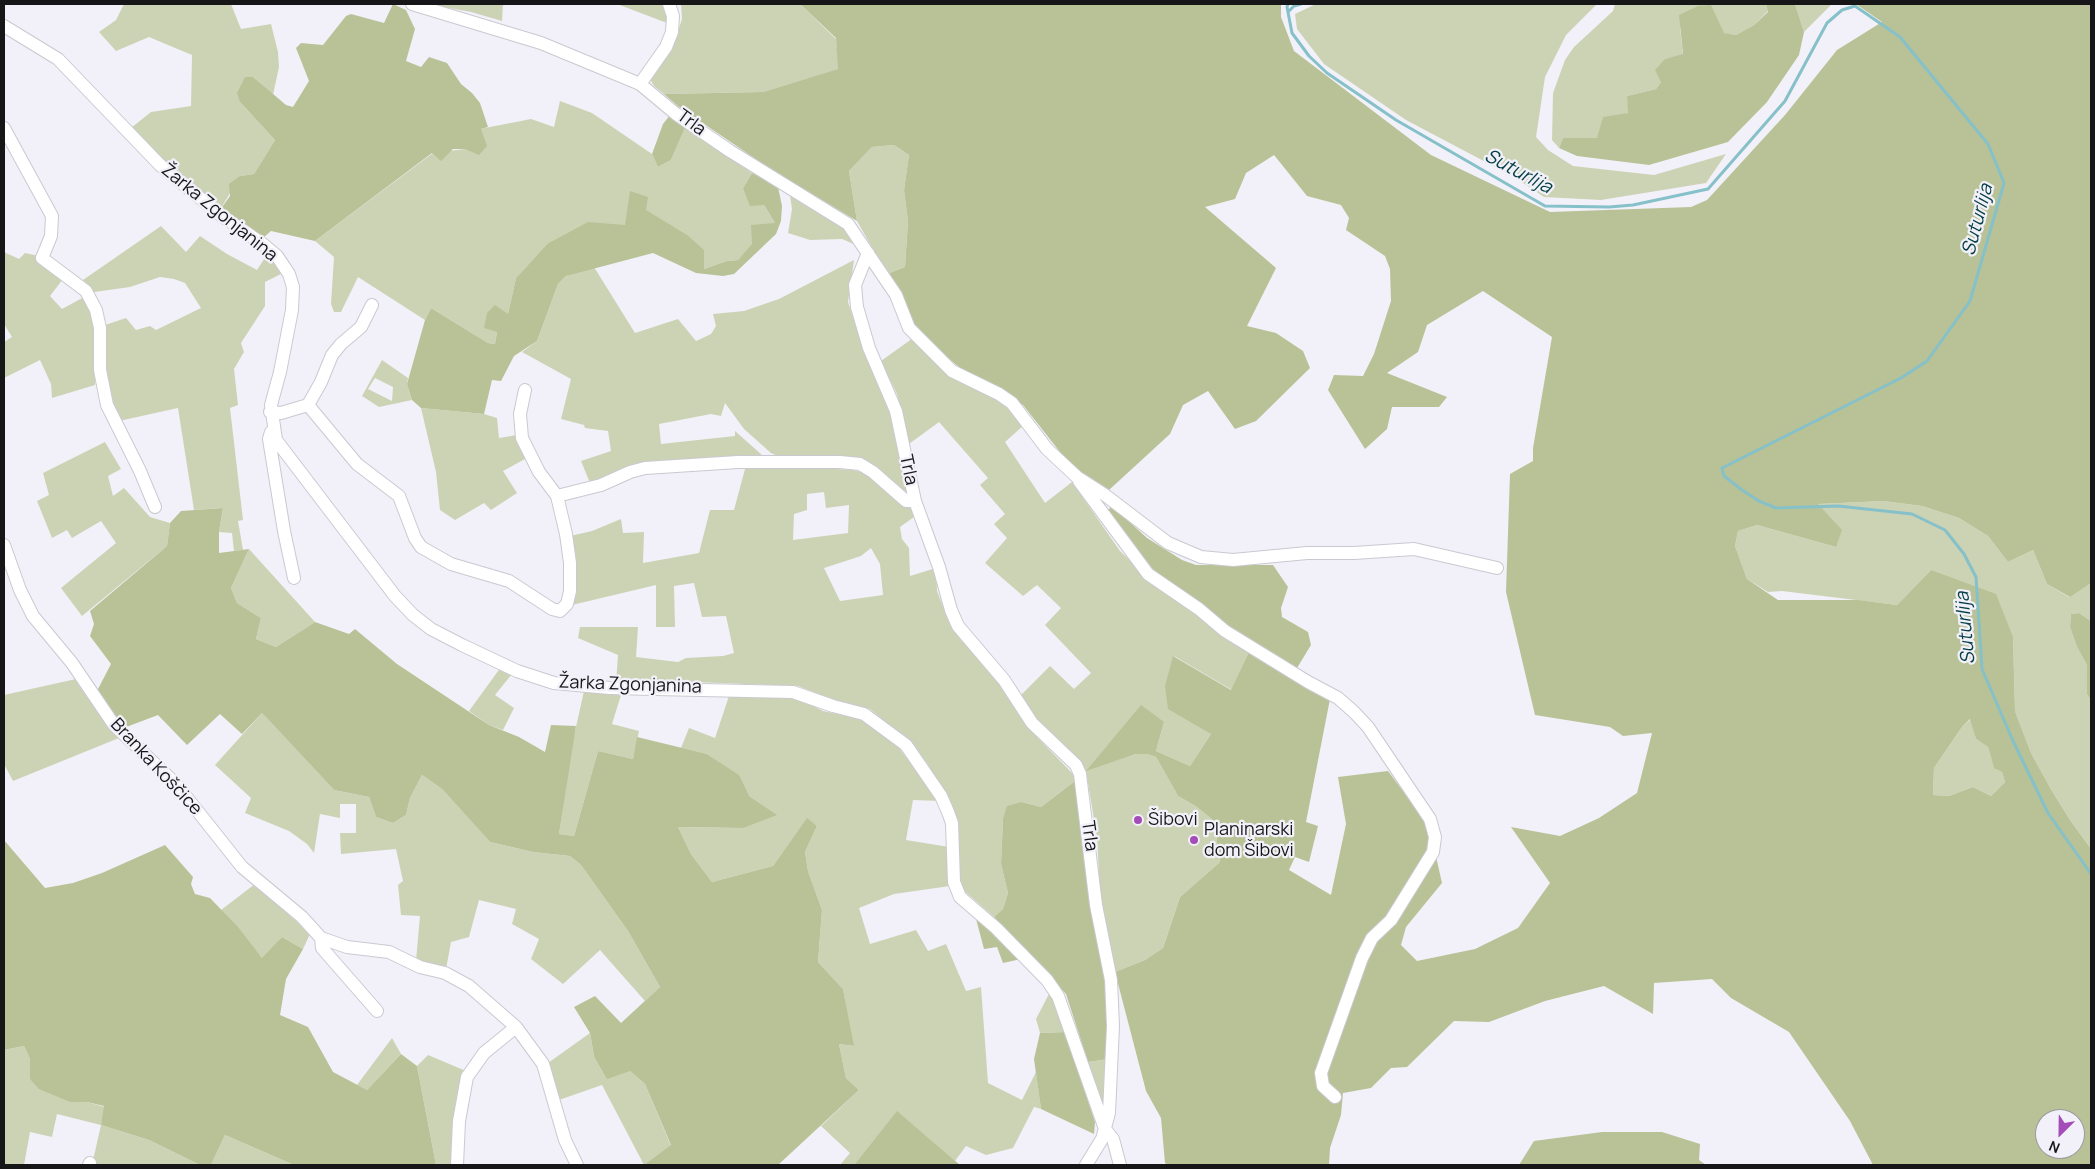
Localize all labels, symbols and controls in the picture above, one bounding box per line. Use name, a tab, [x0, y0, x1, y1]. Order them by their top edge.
street label: Trla	[672, 105, 710, 141]
water label: Suturlija	[1480, 145, 1556, 199]
street label: Žarka Zgonjanina	[157, 160, 281, 266]
water label: Suturlija	[1958, 182, 1998, 258]
street label: Trla	[894, 453, 922, 487]
water label: Suturlija	[1951, 591, 1981, 665]
street label: Žarka Zgonjanina	[558, 672, 702, 698]
street label: Branka Koščice	[106, 714, 206, 820]
place label: Šibovi	[1148, 809, 1198, 831]
marker: Šibovi	[1132, 814, 1144, 826]
street label: Trla	[1076, 819, 1102, 853]
place label: Planinarski dom Šibovi	[1204, 819, 1294, 862]
marker: Planinarski dom Šibovi	[1188, 834, 1200, 846]
north arrow	[2035, 1109, 2085, 1159]
text: N	[2046, 1137, 2063, 1158]

